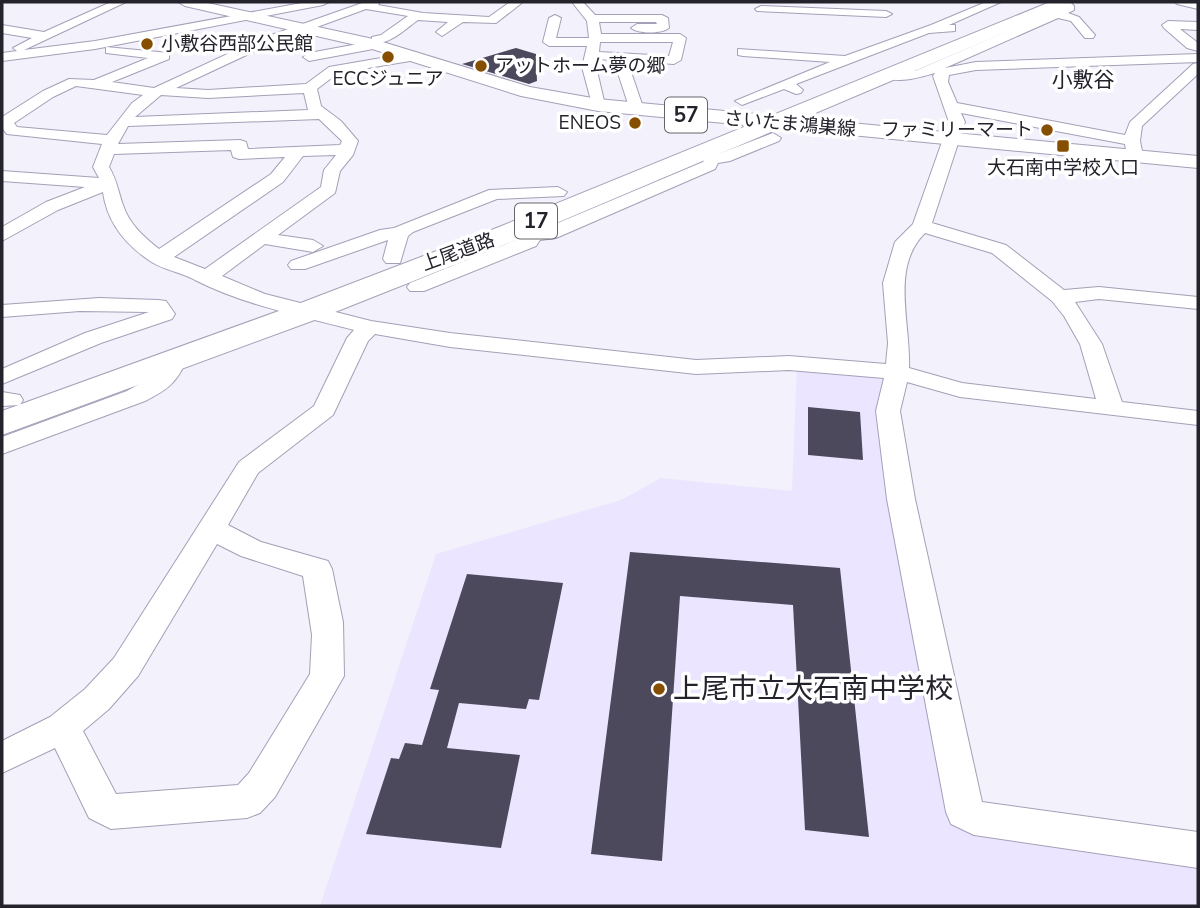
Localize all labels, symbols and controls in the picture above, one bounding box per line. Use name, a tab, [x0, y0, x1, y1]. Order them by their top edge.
place label: 小敷谷西部公民館	[161, 31, 313, 57]
marker: 小敷谷西部公民館	[139, 36, 155, 52]
marker: ECCジュニア	[380, 49, 396, 65]
place label: アットホーム夢の郷	[495, 53, 665, 79]
marker: アットホーム夢の郷	[473, 58, 489, 74]
place label: ECCジュニア	[333, 66, 443, 92]
district label: 小敷谷	[1052, 66, 1115, 94]
road number: 57	[665, 97, 707, 132]
street label: さいたま鴻巣線	[723, 105, 857, 143]
place label: ENEOS	[559, 110, 621, 136]
marker: ENEOS	[627, 115, 643, 131]
place label: ファミリーマート	[881, 117, 1033, 143]
marker: ファミリーマート	[1039, 122, 1055, 138]
marker: 大石南中学校入口	[1055, 138, 1071, 154]
place label: 大石南中学校入口	[987, 155, 1139, 181]
road number: 17	[515, 204, 557, 238]
street label: 上尾道路	[418, 227, 498, 277]
place label: 上尾市立大石南中学校	[673, 670, 953, 708]
marker: 上尾市立大石南中学校	[651, 681, 667, 697]

